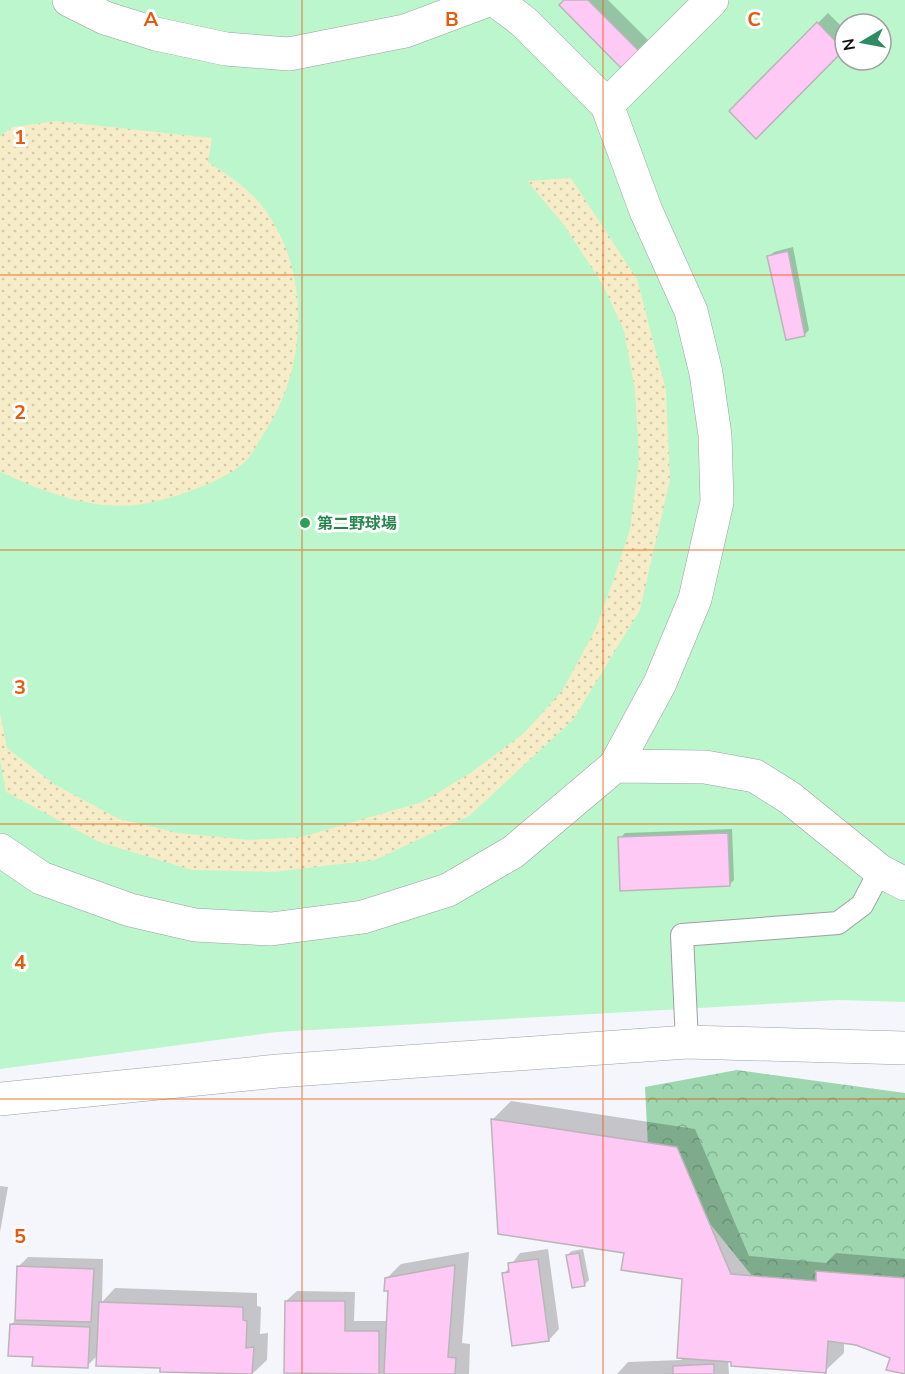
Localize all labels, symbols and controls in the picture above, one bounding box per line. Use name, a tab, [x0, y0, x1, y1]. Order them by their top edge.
text: A	[144, 6, 159, 33]
text: B	[445, 6, 459, 33]
text: C	[747, 6, 761, 33]
north arrow	[833, 12, 893, 72]
text: N	[837, 37, 861, 52]
text: 1	[14, 124, 26, 151]
text: 2	[14, 399, 26, 426]
place label: 第二野球場	[317, 513, 397, 535]
marker: 第二野球場	[298, 516, 312, 530]
text: 3	[14, 674, 26, 701]
text: 4	[14, 949, 26, 976]
text: 5	[14, 1223, 26, 1250]

